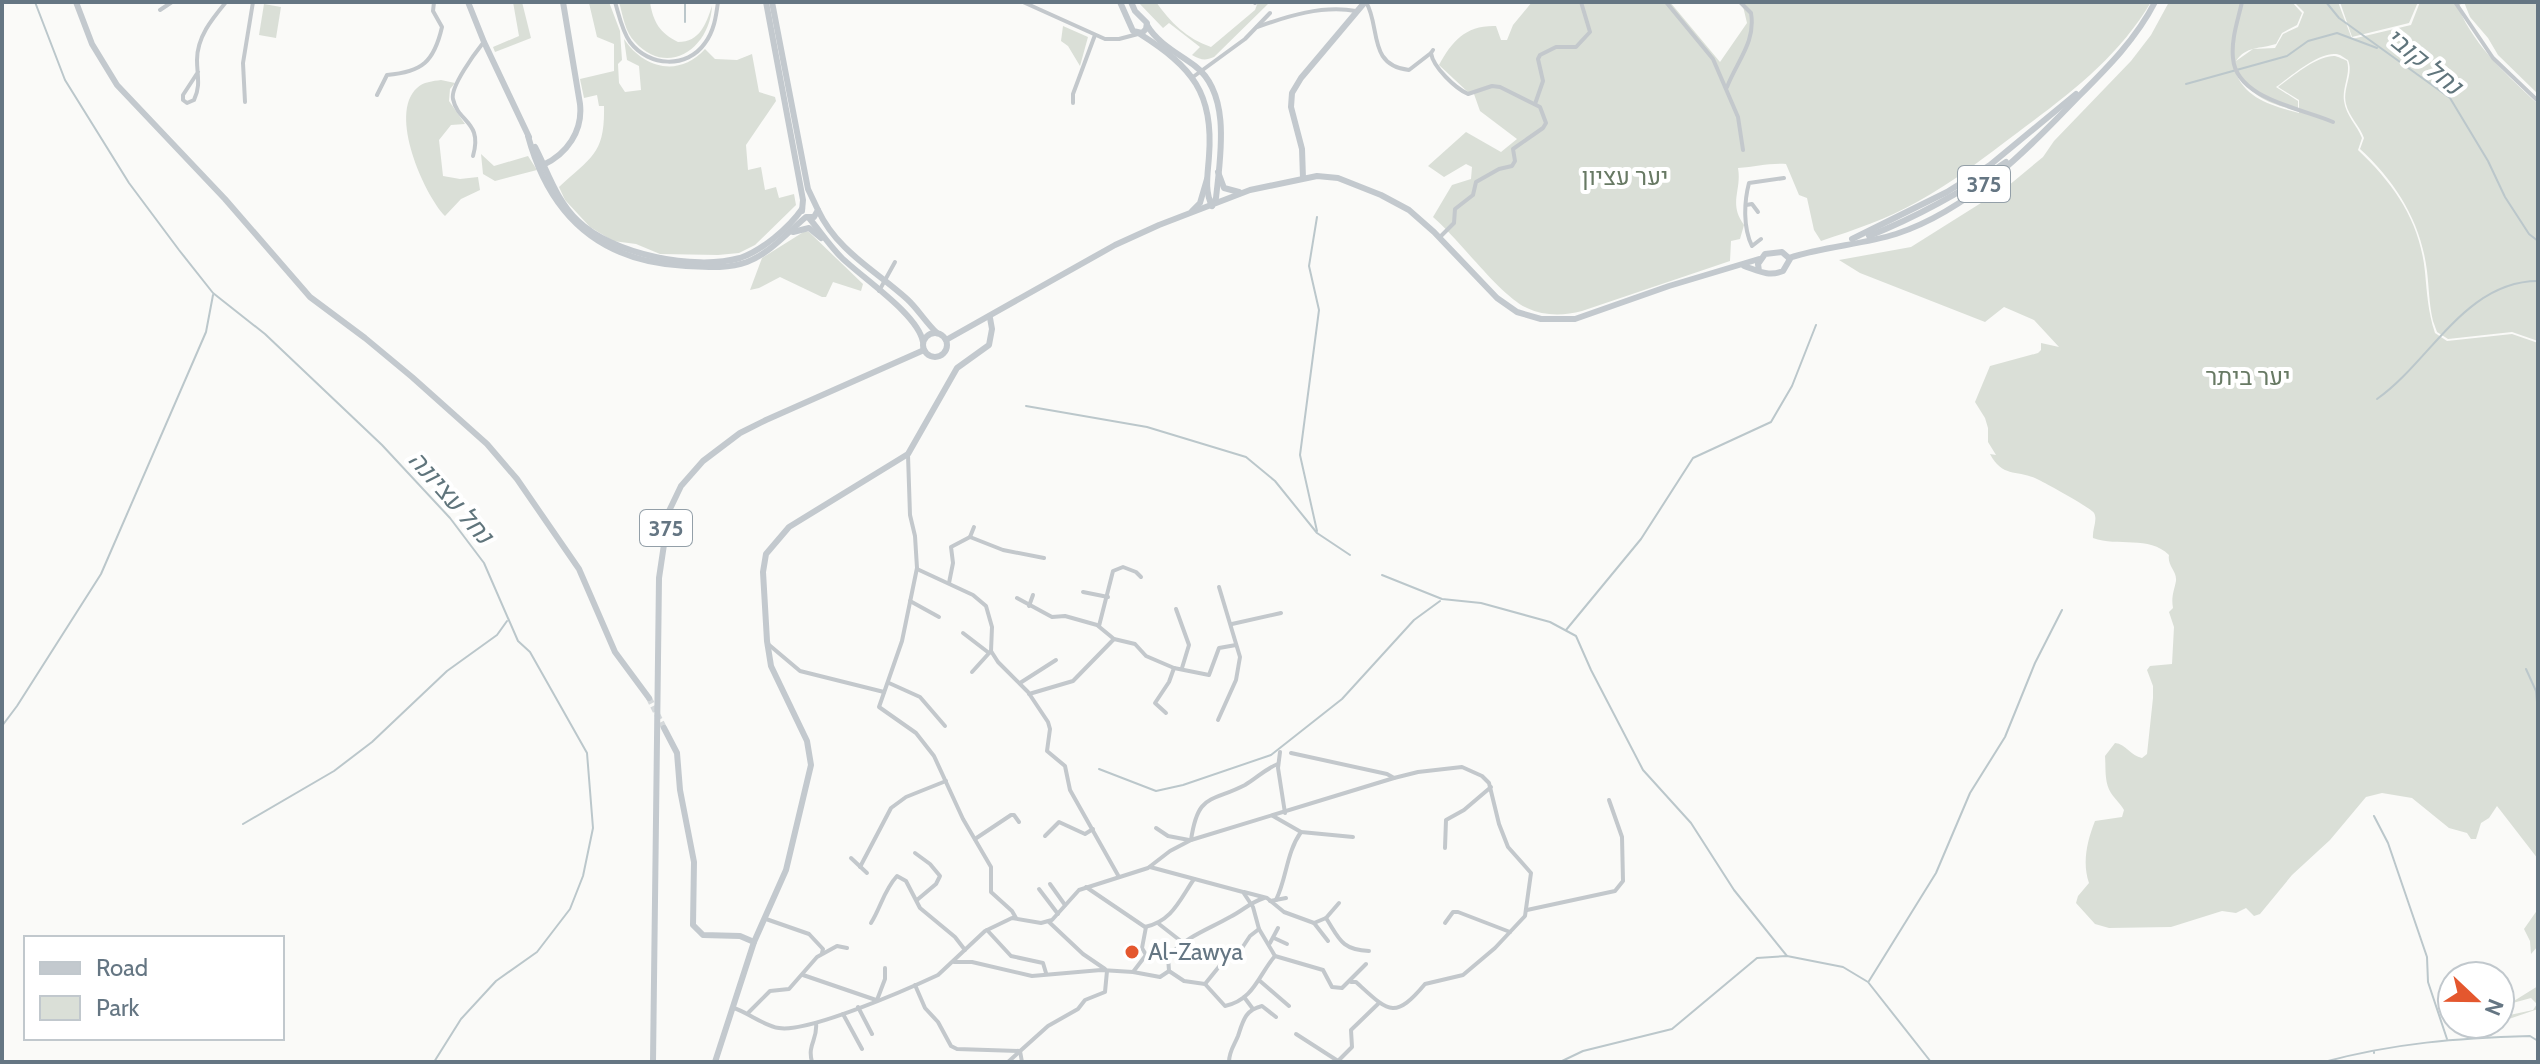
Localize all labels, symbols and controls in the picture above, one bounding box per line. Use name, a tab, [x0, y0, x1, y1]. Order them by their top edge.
water label: נחל קובי	[2379, 20, 2470, 102]
park label: יער עציון	[1582, 162, 1668, 191]
road number: 375	[1958, 166, 2010, 202]
park label: יער ביתר	[2206, 362, 2290, 391]
water label: נחל עציונה	[402, 444, 501, 551]
road number: 375	[640, 510, 692, 546]
legend	[24, 936, 284, 1040]
place label: Al-Zawya	[1148, 937, 1244, 966]
marker: Al-Zawya	[1123, 943, 1141, 961]
text: Road	[96, 953, 148, 982]
north arrow	[2436, 960, 2516, 1040]
text: Park	[96, 993, 139, 1022]
text: N	[2479, 995, 2510, 1020]

